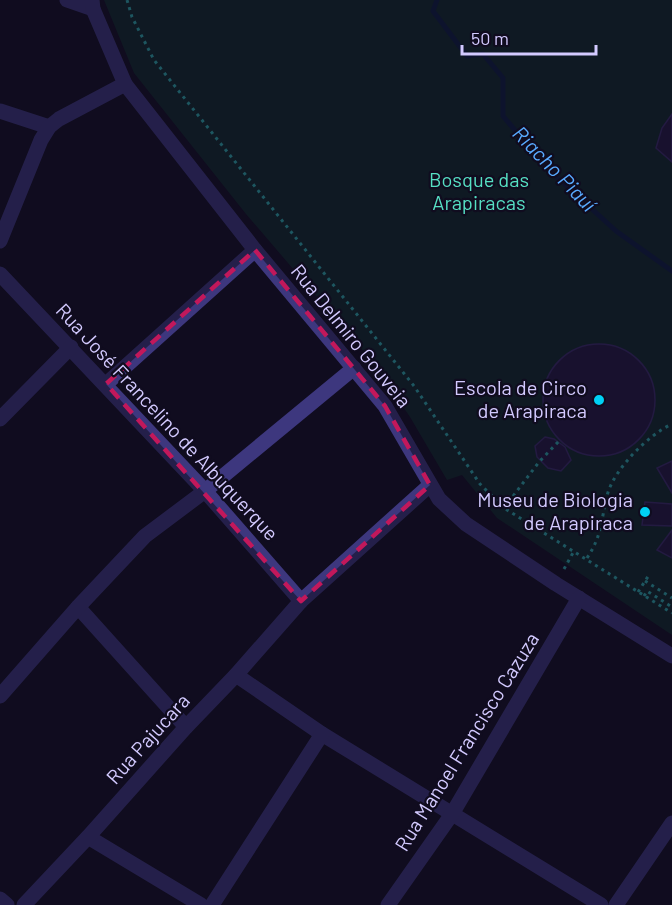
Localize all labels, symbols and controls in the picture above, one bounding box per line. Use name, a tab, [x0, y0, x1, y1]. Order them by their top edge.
scale bar	[462, 18, 596, 56]
text: 50 m	[471, 27, 509, 49]
water label: Riacho Piauí	[508, 120, 603, 217]
park label: Bosque das Arapiracas	[429, 167, 529, 214]
street label: Rua Delmiro Gouveia	[287, 259, 417, 412]
street label: Rua José Francelino de Albuquerque	[51, 298, 284, 545]
place label: Escola de Circo de Arapiraca	[454, 375, 587, 422]
marker: Escola de Circo de Arapiraca	[592, 393, 606, 407]
place label: Museu de Biologia de Arapiraca	[477, 487, 633, 534]
marker: Museu de Biologia de Arapiraca	[638, 505, 652, 519]
street label: Rua Manoel Francisco Cazuza	[389, 628, 543, 855]
street label: Rua Pajucara	[101, 688, 194, 788]

